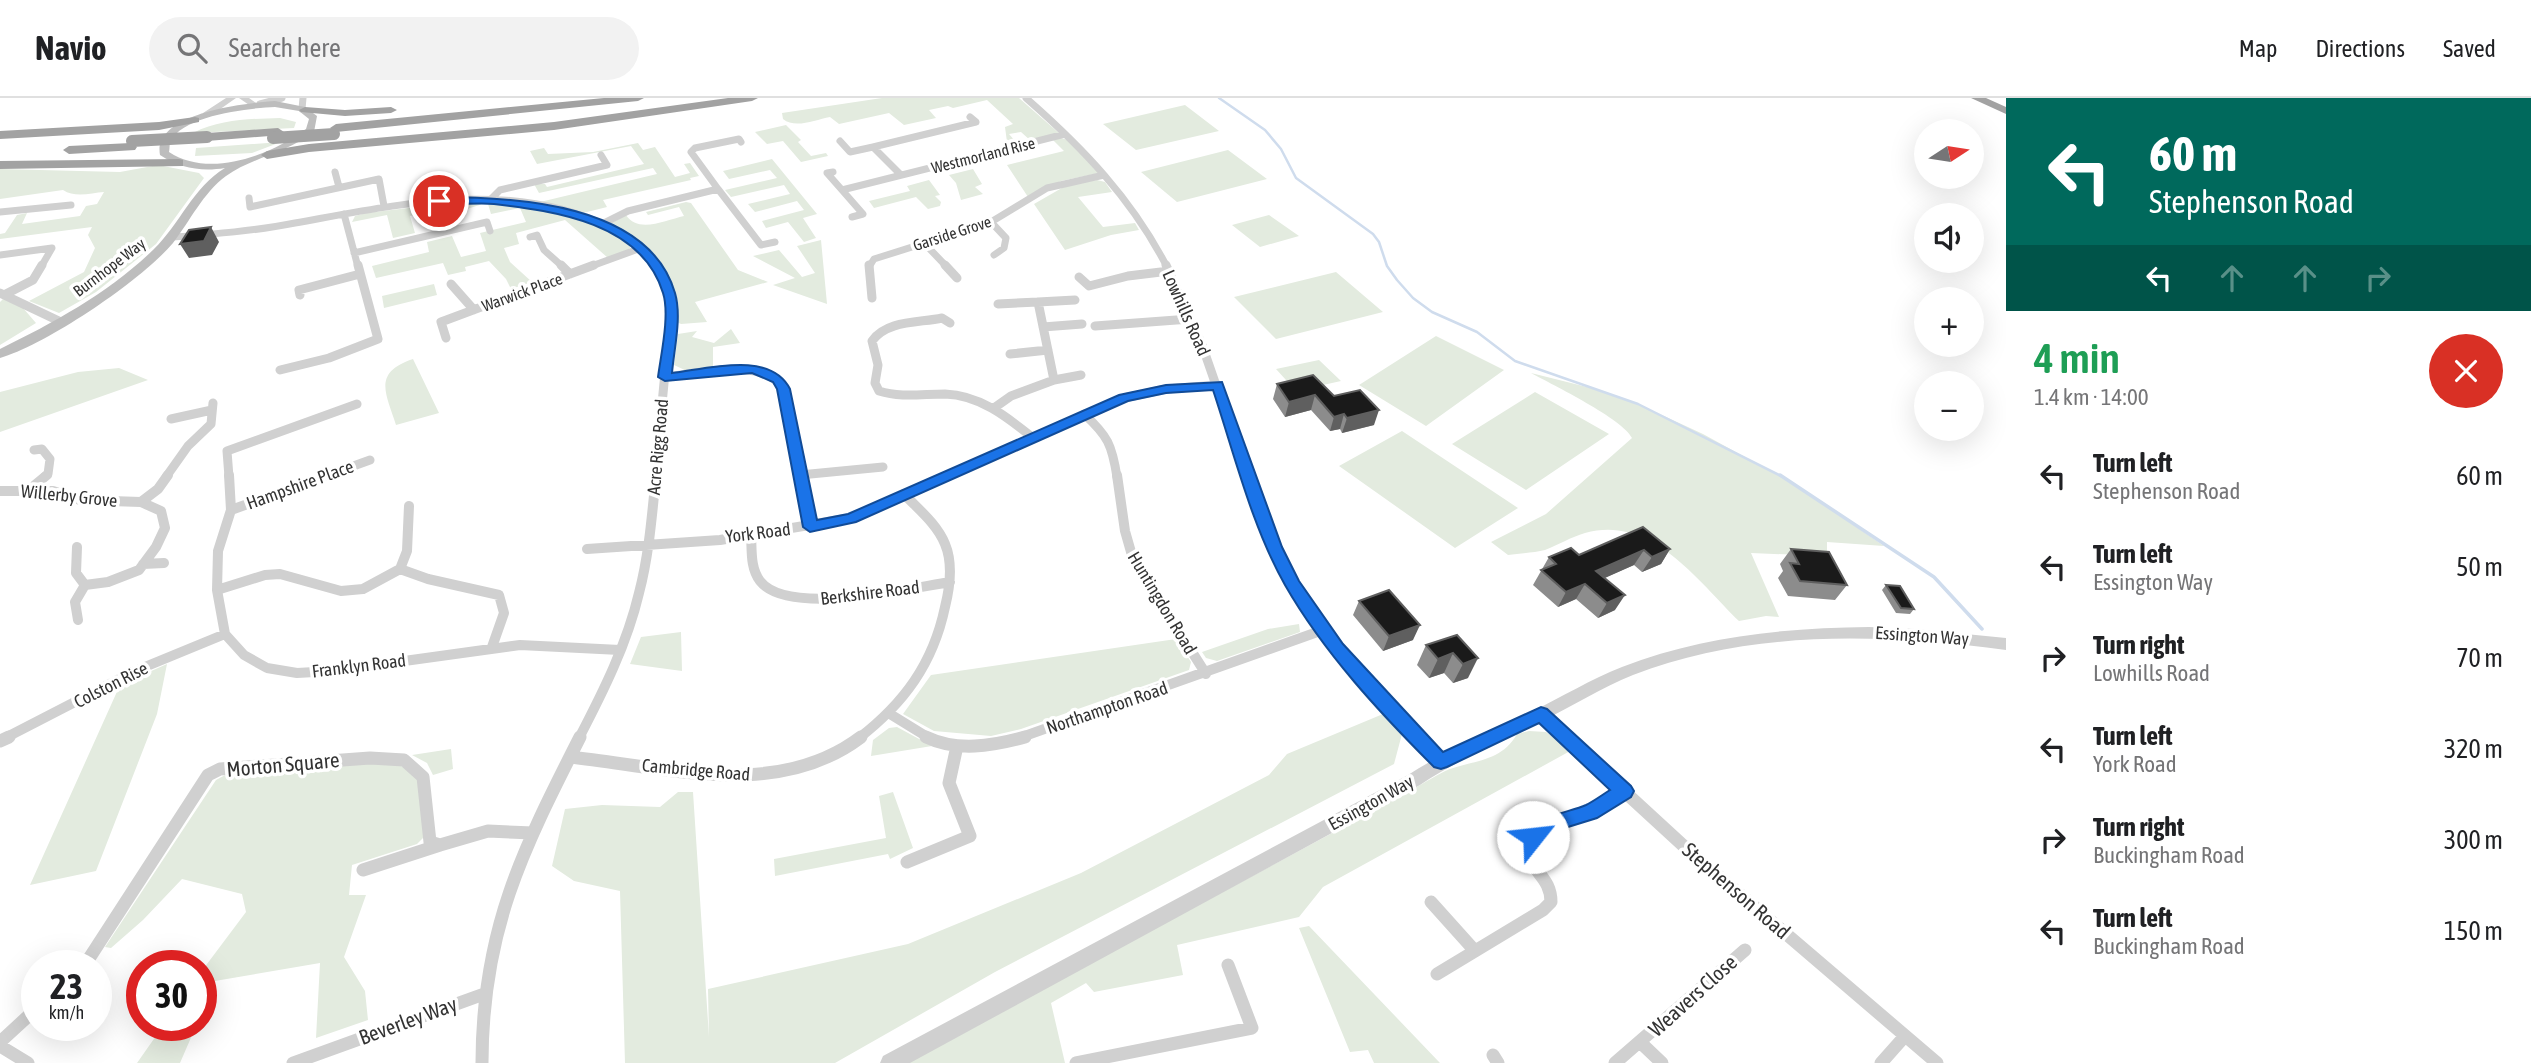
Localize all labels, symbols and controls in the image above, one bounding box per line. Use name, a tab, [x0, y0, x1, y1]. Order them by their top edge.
search box	[149, 17, 639, 80]
text: Navio	[35, 29, 107, 67]
icon: search	[173, 29, 211, 67]
text: Search here	[229, 33, 341, 63]
text: Map	[2239, 35, 2277, 62]
text: Directions	[2315, 35, 2405, 62]
text: Saved	[2443, 35, 2496, 62]
north arrow	[1914, 119, 1984, 189]
map controls	[1914, 119, 1984, 441]
text: 60 m	[2149, 125, 2237, 181]
icon: left	[2034, 126, 2125, 217]
street label: Westmorland Rise	[929, 133, 1037, 177]
pin	[409, 171, 469, 231]
icon: arrive	[420, 182, 458, 220]
text: Stephenson Road	[2149, 183, 2354, 220]
button: sound	[1914, 203, 1984, 273]
street label: Garside Grove	[911, 212, 993, 254]
street label: Burnhope Way	[70, 234, 149, 301]
icon: left	[2140, 259, 2178, 297]
icon: ahead	[2213, 259, 2251, 297]
icon: ahead	[2286, 259, 2324, 297]
icon: right	[2359, 259, 2397, 297]
street label: Lowhills Road	[1158, 267, 1215, 359]
street label: Warwick Place	[479, 269, 565, 315]
button: +	[1914, 287, 1984, 357]
text: 4 min	[2034, 334, 2120, 382]
button: close	[2429, 334, 2503, 408]
button: −	[1914, 371, 1984, 441]
text: 1.4 km · 14:00	[2034, 384, 2149, 410]
street label: Acre Rigg Road	[643, 398, 672, 496]
text: Turn left	[2093, 448, 2173, 478]
street label: Hampshire Place	[243, 455, 356, 514]
icon: left	[2034, 457, 2072, 495]
text: 60 m	[2456, 461, 2503, 491]
text: Stephenson Road	[2093, 478, 2240, 504]
street label: Willerby Grove	[20, 480, 118, 511]
street label: York Road	[724, 518, 792, 547]
text: Turn left	[2093, 539, 2173, 569]
street label: Huntingdon Road	[1124, 548, 1201, 658]
icon: left	[2034, 548, 2072, 586]
text: 50 m	[2456, 552, 2503, 582]
text: Essington Way	[2093, 569, 2213, 595]
street label: Berkshire Road	[819, 576, 921, 609]
street label: Essington Way	[1874, 622, 1970, 649]
text: Turn right	[2093, 630, 2184, 660]
icon: right	[2034, 639, 2072, 677]
text: 70 m	[2456, 643, 2503, 673]
street label: Franklyn Road	[311, 649, 407, 682]
street label: Colston Rise	[70, 657, 151, 712]
text: Lowhills Road	[2093, 660, 2210, 686]
street label: Northampton Road	[1043, 677, 1170, 738]
text: Turn left	[2093, 721, 2173, 751]
icon: left	[2034, 730, 2072, 768]
text: 320 m	[2444, 734, 2503, 764]
street label: Morton Square	[226, 747, 340, 781]
text: York Road	[2093, 751, 2177, 777]
street label: Cambridge Road	[641, 754, 751, 785]
street label: Essington Way	[1325, 771, 1417, 835]
position arrow	[1496, 800, 1570, 874]
text: Turn right	[2093, 812, 2184, 842]
icon: right	[2034, 821, 2072, 859]
text: 300 m	[2444, 825, 2503, 855]
street label: Stephenson Road	[1678, 837, 1795, 943]
text: Buckingham Road	[2093, 842, 2245, 868]
text: Turn left	[2093, 903, 2173, 933]
icon: left	[2034, 912, 2072, 950]
text: 150 m	[2444, 916, 2503, 946]
text: Buckingham Road	[2093, 933, 2245, 959]
speed limit sign: 30	[126, 950, 217, 1041]
street label: Weavers Close	[1643, 950, 1741, 1041]
text: 23	[50, 966, 83, 1006]
street label: Beverley Way	[355, 991, 460, 1049]
text: km/h	[49, 1002, 84, 1023]

